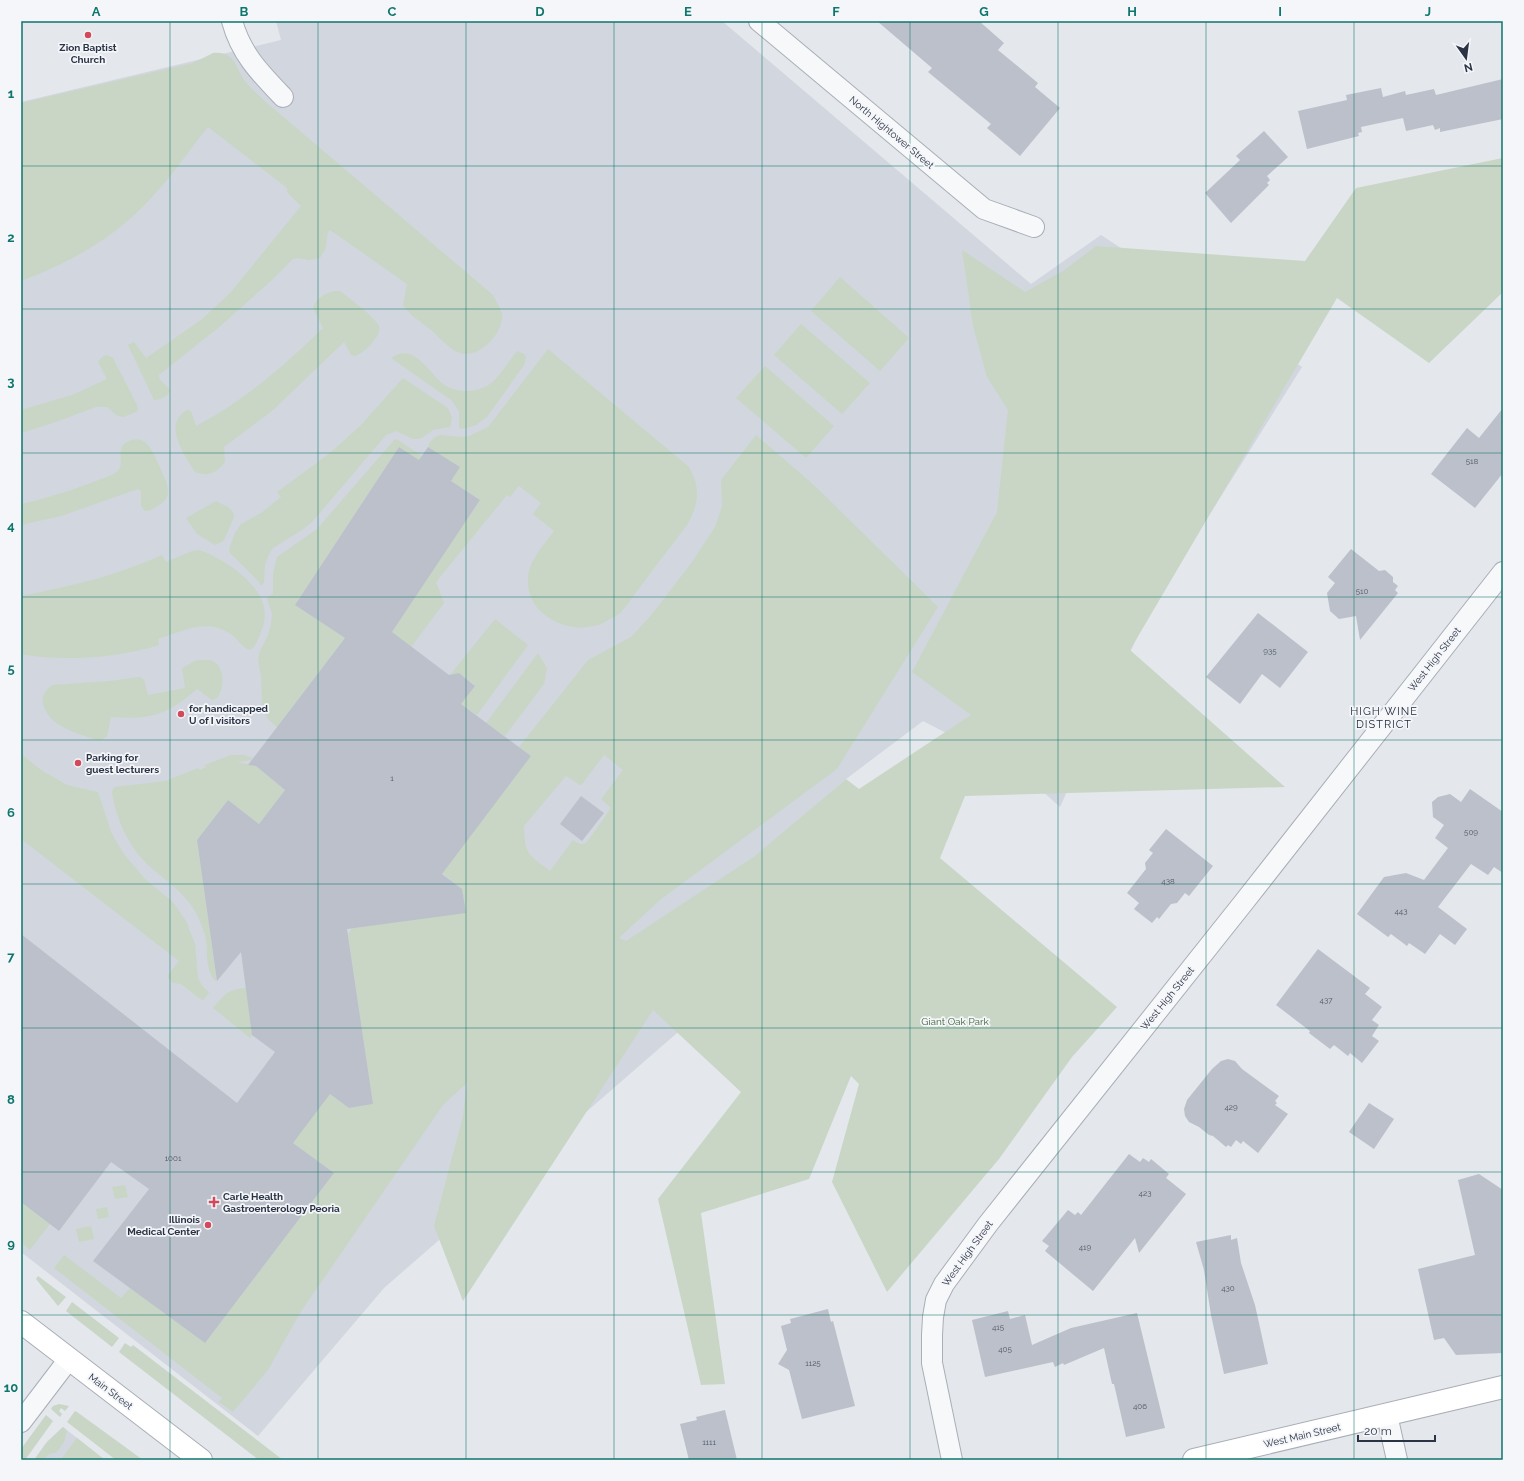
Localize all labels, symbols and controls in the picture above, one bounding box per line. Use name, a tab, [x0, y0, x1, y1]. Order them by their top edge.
text: A	[92, 4, 101, 19]
text: B	[240, 4, 249, 19]
text: C	[388, 4, 397, 19]
text: D	[535, 4, 545, 19]
text: E	[684, 4, 692, 19]
text: F	[832, 4, 840, 19]
text: G	[979, 4, 989, 19]
text: H	[1127, 4, 1137, 19]
text: I	[1278, 4, 1282, 19]
text: J	[1425, 4, 1431, 19]
marker: Zion Baptist Church	[83, 30, 93, 40]
north arrow	[1446, 38, 1486, 78]
place label: Zion Baptist Church	[59, 42, 117, 65]
text: N	[1463, 60, 1474, 75]
text: 1	[8, 86, 15, 101]
street label: North Hightower Street	[847, 94, 937, 171]
text: 2	[7, 230, 15, 245]
text: 3	[7, 374, 15, 389]
house number: 518	[1466, 456, 1479, 466]
text: 4	[7, 518, 15, 533]
house number: 510	[1356, 586, 1368, 596]
street label: West High Street	[1406, 625, 1463, 694]
house number: 935	[1263, 646, 1277, 656]
text: 5	[7, 661, 15, 676]
place label: for handicapped U of I visitors	[189, 703, 269, 726]
district label: HIGH WINE DISTRICT	[1350, 705, 1418, 731]
marker: for handicapped U of I visitors	[176, 709, 186, 719]
place label: Parking for guest lecturers	[86, 752, 159, 775]
marker: Parking for guest lecturers	[73, 758, 83, 768]
house number: 1	[390, 773, 394, 783]
text: 6	[7, 805, 15, 820]
house number: 509	[1464, 827, 1478, 837]
house number: 438	[1161, 876, 1175, 886]
house number: 443	[1394, 906, 1408, 916]
text: 7	[7, 949, 15, 964]
street label: West High Street	[1138, 964, 1197, 1032]
house number: 437	[1320, 995, 1333, 1005]
park label: Giant Oak Park	[921, 1016, 990, 1027]
text: 8	[7, 1092, 15, 1107]
house number: 429	[1224, 1102, 1238, 1112]
house number: 1001	[165, 1153, 182, 1163]
house number: 423	[1139, 1188, 1151, 1198]
place label: Carle Health Gastroenterology Peoria	[223, 1191, 340, 1214]
marker: Carle Health Gastroenterology Peoria	[208, 1196, 220, 1208]
place label: Illinois Medical Center	[127, 1214, 200, 1237]
street label: West High Street	[940, 1218, 995, 1288]
marker: Illinois Medical Center	[203, 1220, 213, 1230]
text: 9	[7, 1236, 15, 1251]
house number: 419	[1079, 1242, 1092, 1252]
house number: 430	[1221, 1283, 1235, 1293]
house number: 415	[992, 1322, 1005, 1332]
house number: 405	[998, 1344, 1012, 1354]
house number: 1125	[805, 1358, 821, 1368]
street label: Main Street	[86, 1371, 135, 1412]
text: 10	[4, 1380, 18, 1395]
house number: 406	[1133, 1401, 1147, 1411]
scale bar	[1358, 1417, 1435, 1443]
street label: West Main Street	[1262, 1421, 1342, 1450]
text: 20 m	[1364, 1424, 1392, 1438]
house number: 1111	[702, 1437, 716, 1447]

